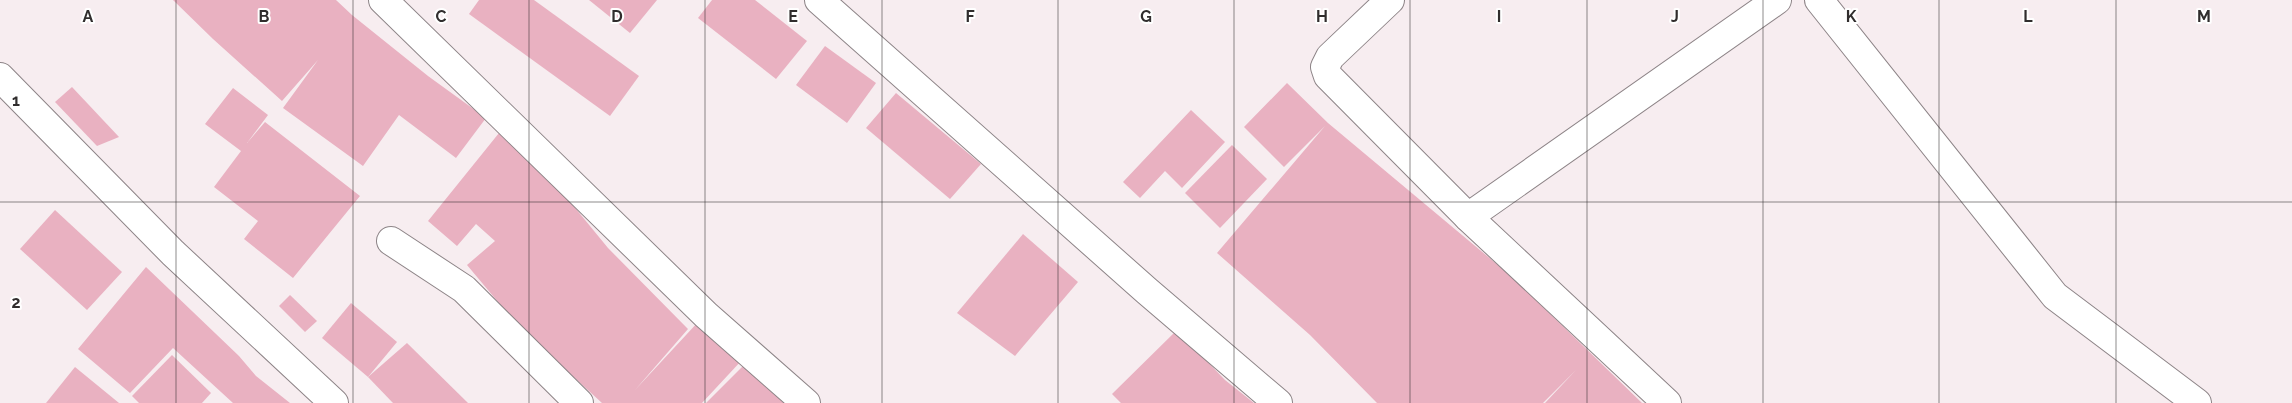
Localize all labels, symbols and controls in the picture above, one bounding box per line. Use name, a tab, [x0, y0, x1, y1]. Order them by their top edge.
text: A	[83, 7, 94, 26]
text: B	[259, 7, 270, 26]
text: C	[436, 7, 447, 26]
text: D	[611, 7, 623, 26]
text: E	[788, 7, 798, 26]
text: F	[965, 7, 975, 26]
text: G	[1140, 7, 1152, 26]
text: H	[1316, 7, 1328, 26]
text: I	[1497, 7, 1501, 26]
text: J	[1671, 7, 1679, 26]
text: K	[1846, 7, 1857, 26]
text: L	[2023, 7, 2033, 26]
text: M	[2197, 7, 2211, 26]
text: 1	[12, 91, 20, 110]
text: 2	[11, 293, 21, 312]

